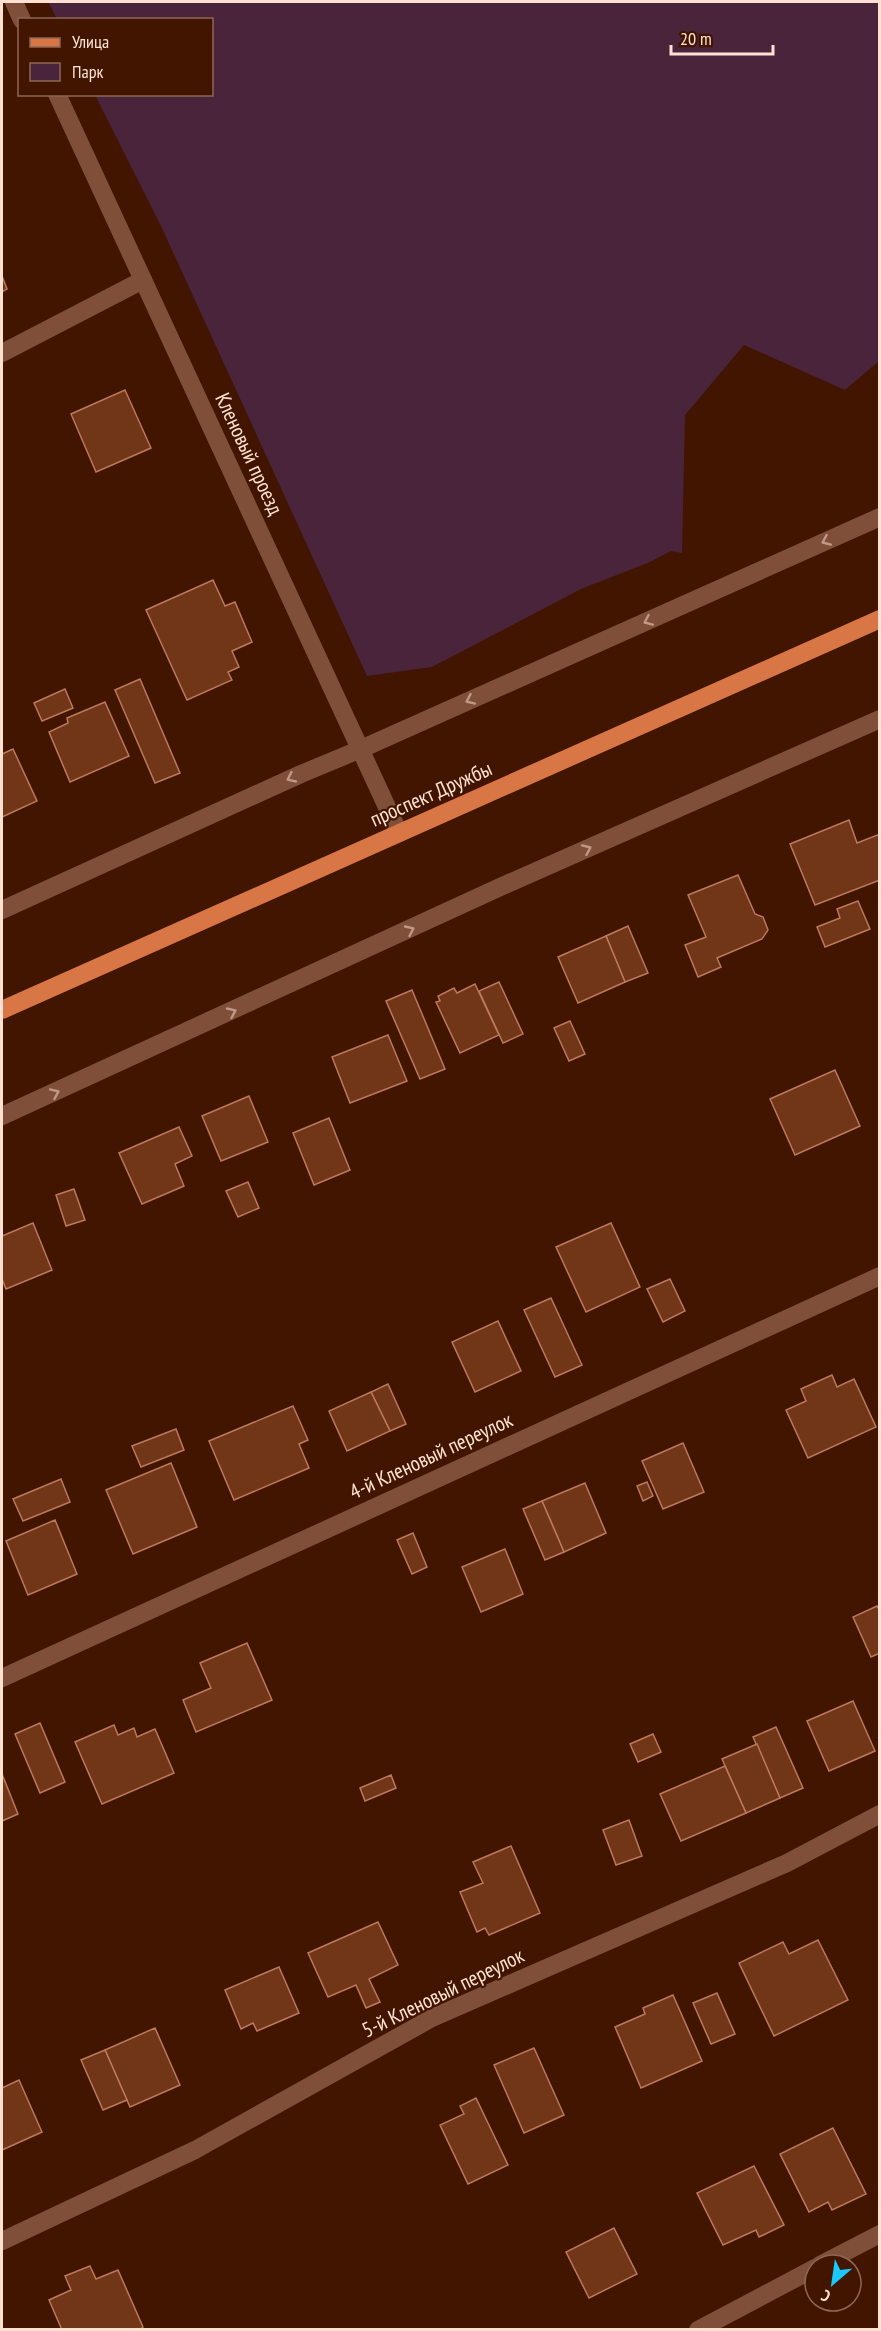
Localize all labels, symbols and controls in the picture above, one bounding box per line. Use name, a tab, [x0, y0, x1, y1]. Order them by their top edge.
legend	[18, 18, 213, 96]
scale bar	[671, 18, 773, 56]
text: 20 m	[680, 27, 712, 50]
text: Улица	[72, 30, 109, 53]
text: Парк	[72, 60, 103, 83]
street label: Кленовый проезд	[209, 388, 289, 519]
one-way arrow	[822, 534, 833, 546]
one-way arrow	[644, 613, 655, 625]
one-way arrow	[466, 693, 477, 705]
street label: проспект Дружбы	[366, 755, 496, 832]
one-way arrow	[287, 771, 298, 783]
one-way arrow	[580, 844, 591, 856]
one-way arrow	[403, 926, 414, 938]
one-way arrow	[226, 1007, 237, 1019]
one-way arrow	[49, 1088, 60, 1100]
street label: 4-й Кленовый переулок	[345, 1406, 517, 1505]
street label: 5-й Кленовый переулок	[357, 1942, 528, 2043]
north arrow	[803, 2253, 863, 2313]
text: С	[817, 2285, 834, 2307]

